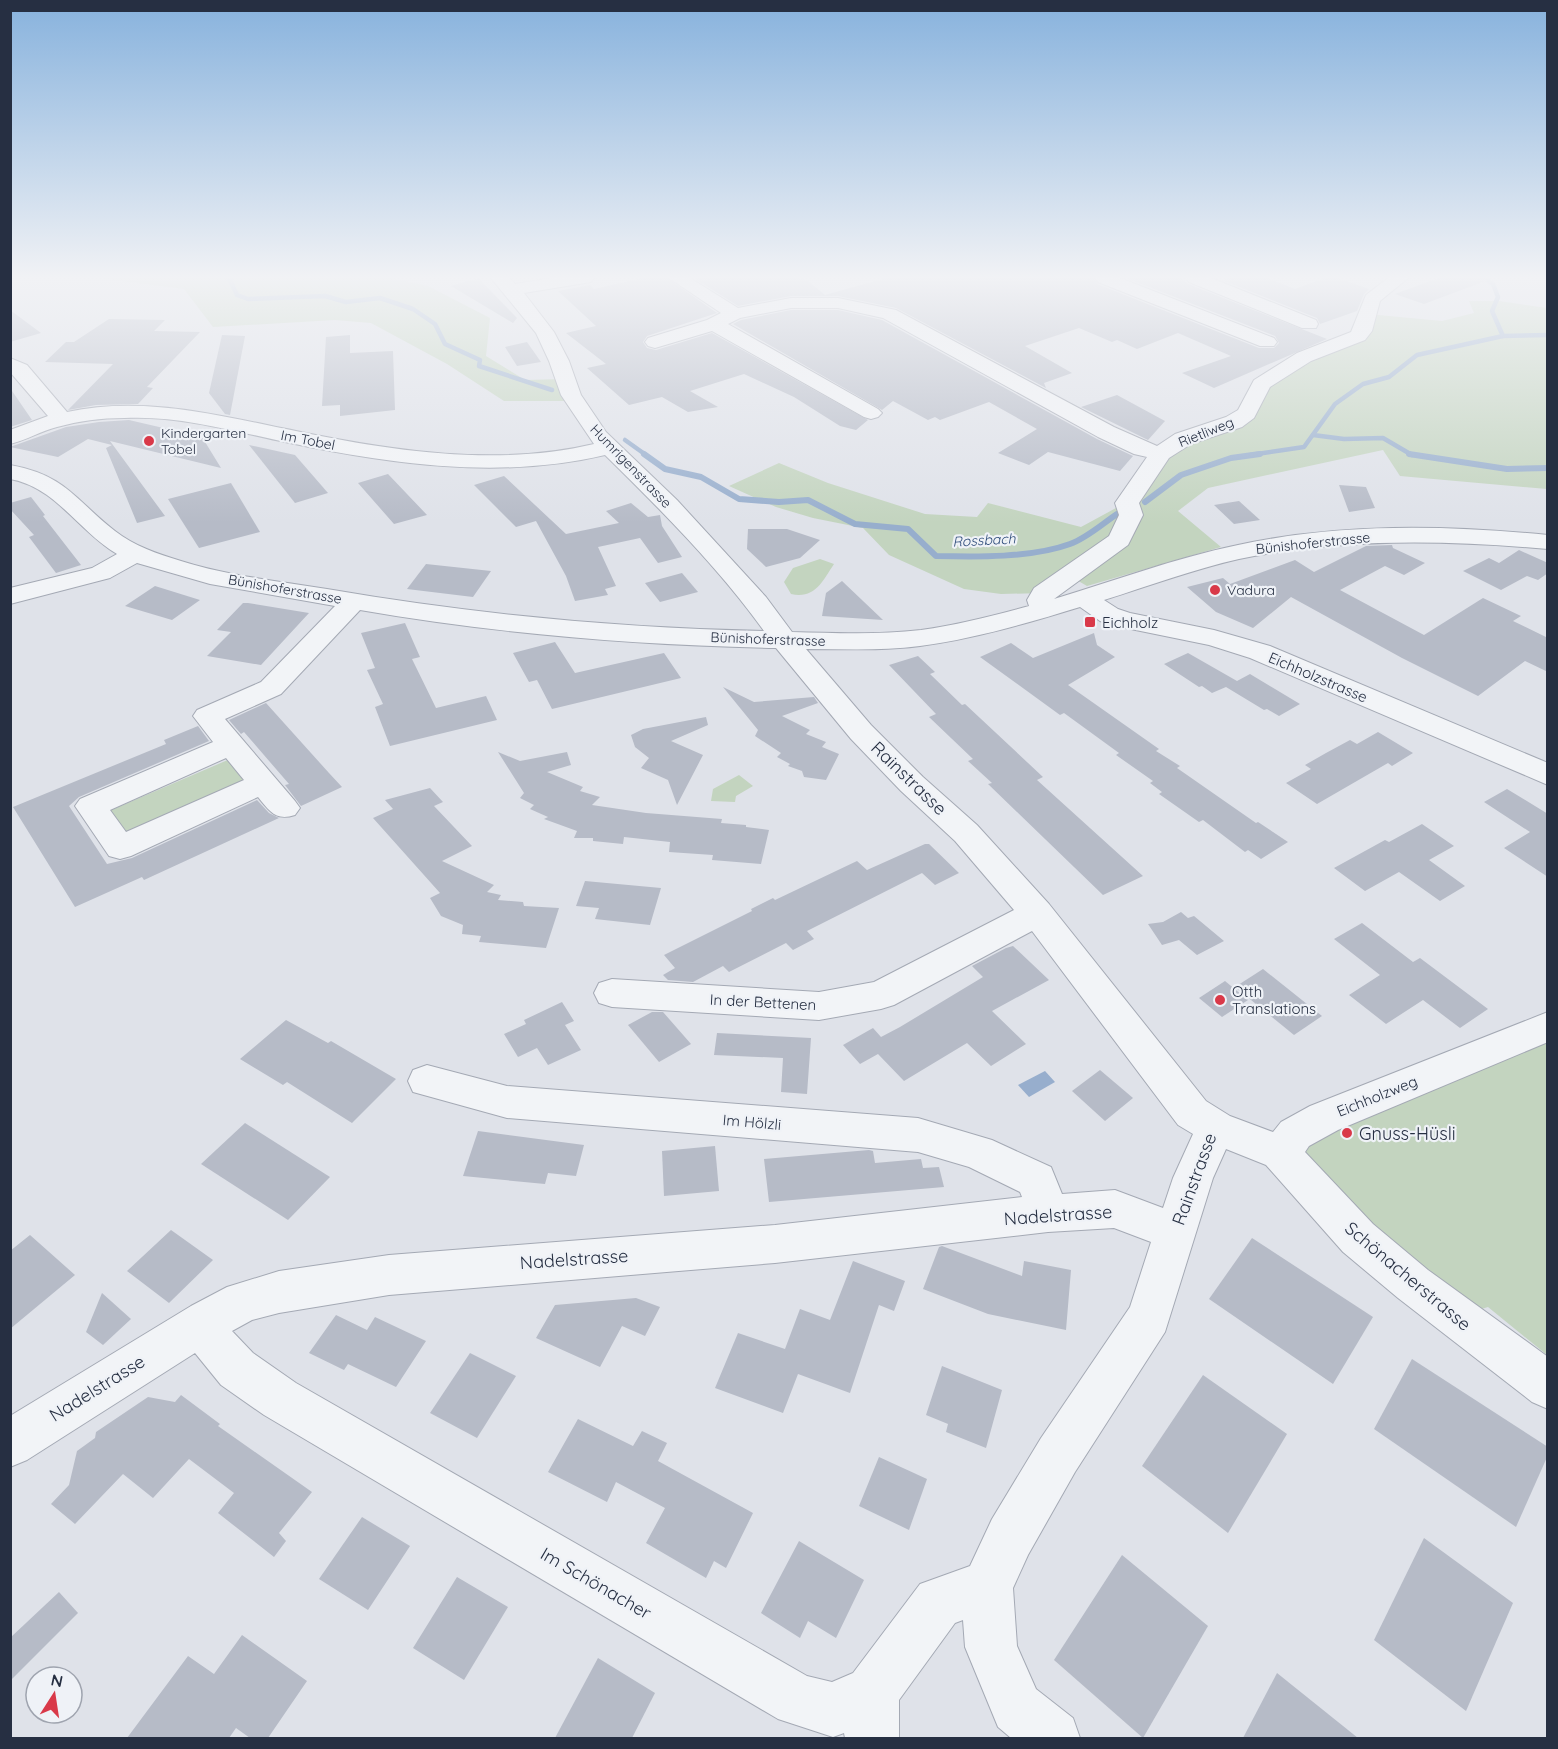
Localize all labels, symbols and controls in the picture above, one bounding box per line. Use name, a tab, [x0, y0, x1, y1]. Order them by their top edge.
street label: Rietliweg	[1176, 413, 1236, 451]
street label: Humrigenstrasse	[586, 420, 676, 512]
place label: Kindergarten Tobel	[161, 424, 246, 458]
street label: Im Tobel	[279, 426, 337, 454]
marker: Kindergarten Tobel	[142, 434, 156, 448]
street label: Bünishoferstrasse	[1255, 528, 1371, 558]
water label: Rossbach	[952, 529, 1017, 551]
street label: Bünishoferstrasse	[227, 570, 343, 608]
place label: Vadura	[1227, 581, 1275, 599]
marker: Vadura	[1208, 583, 1222, 597]
place label: Eichholz	[1102, 613, 1158, 632]
marker: Eichholz	[1083, 615, 1097, 629]
street label: Bünishoferstrasse	[710, 628, 826, 650]
street label: Eichholzstrasse	[1266, 648, 1370, 706]
street label: Rainstrasse	[866, 736, 952, 820]
place label: Otth Translations	[1232, 982, 1316, 1018]
street label: In der Bettenen	[709, 990, 817, 1014]
marker: Otth Translations	[1213, 993, 1227, 1007]
street label: Eichholzweg	[1334, 1071, 1420, 1121]
street label: Im Hölzli	[722, 1110, 782, 1134]
place label: Gnuss-Hüsli	[1359, 1122, 1456, 1145]
marker: Gnuss-Hüsli	[1340, 1126, 1354, 1140]
street label: Rainstrasse	[1167, 1130, 1221, 1228]
street label: Nadelstrasse	[1003, 1200, 1113, 1230]
street label: Schönacherstrasse	[1340, 1217, 1476, 1335]
street label: Nadelstrasse	[519, 1244, 629, 1274]
street label: Nadelstrasse	[45, 1350, 149, 1426]
street label: Im Schönacher	[536, 1542, 656, 1624]
north arrow	[24, 1665, 84, 1725]
text: N	[49, 1669, 65, 1691]

